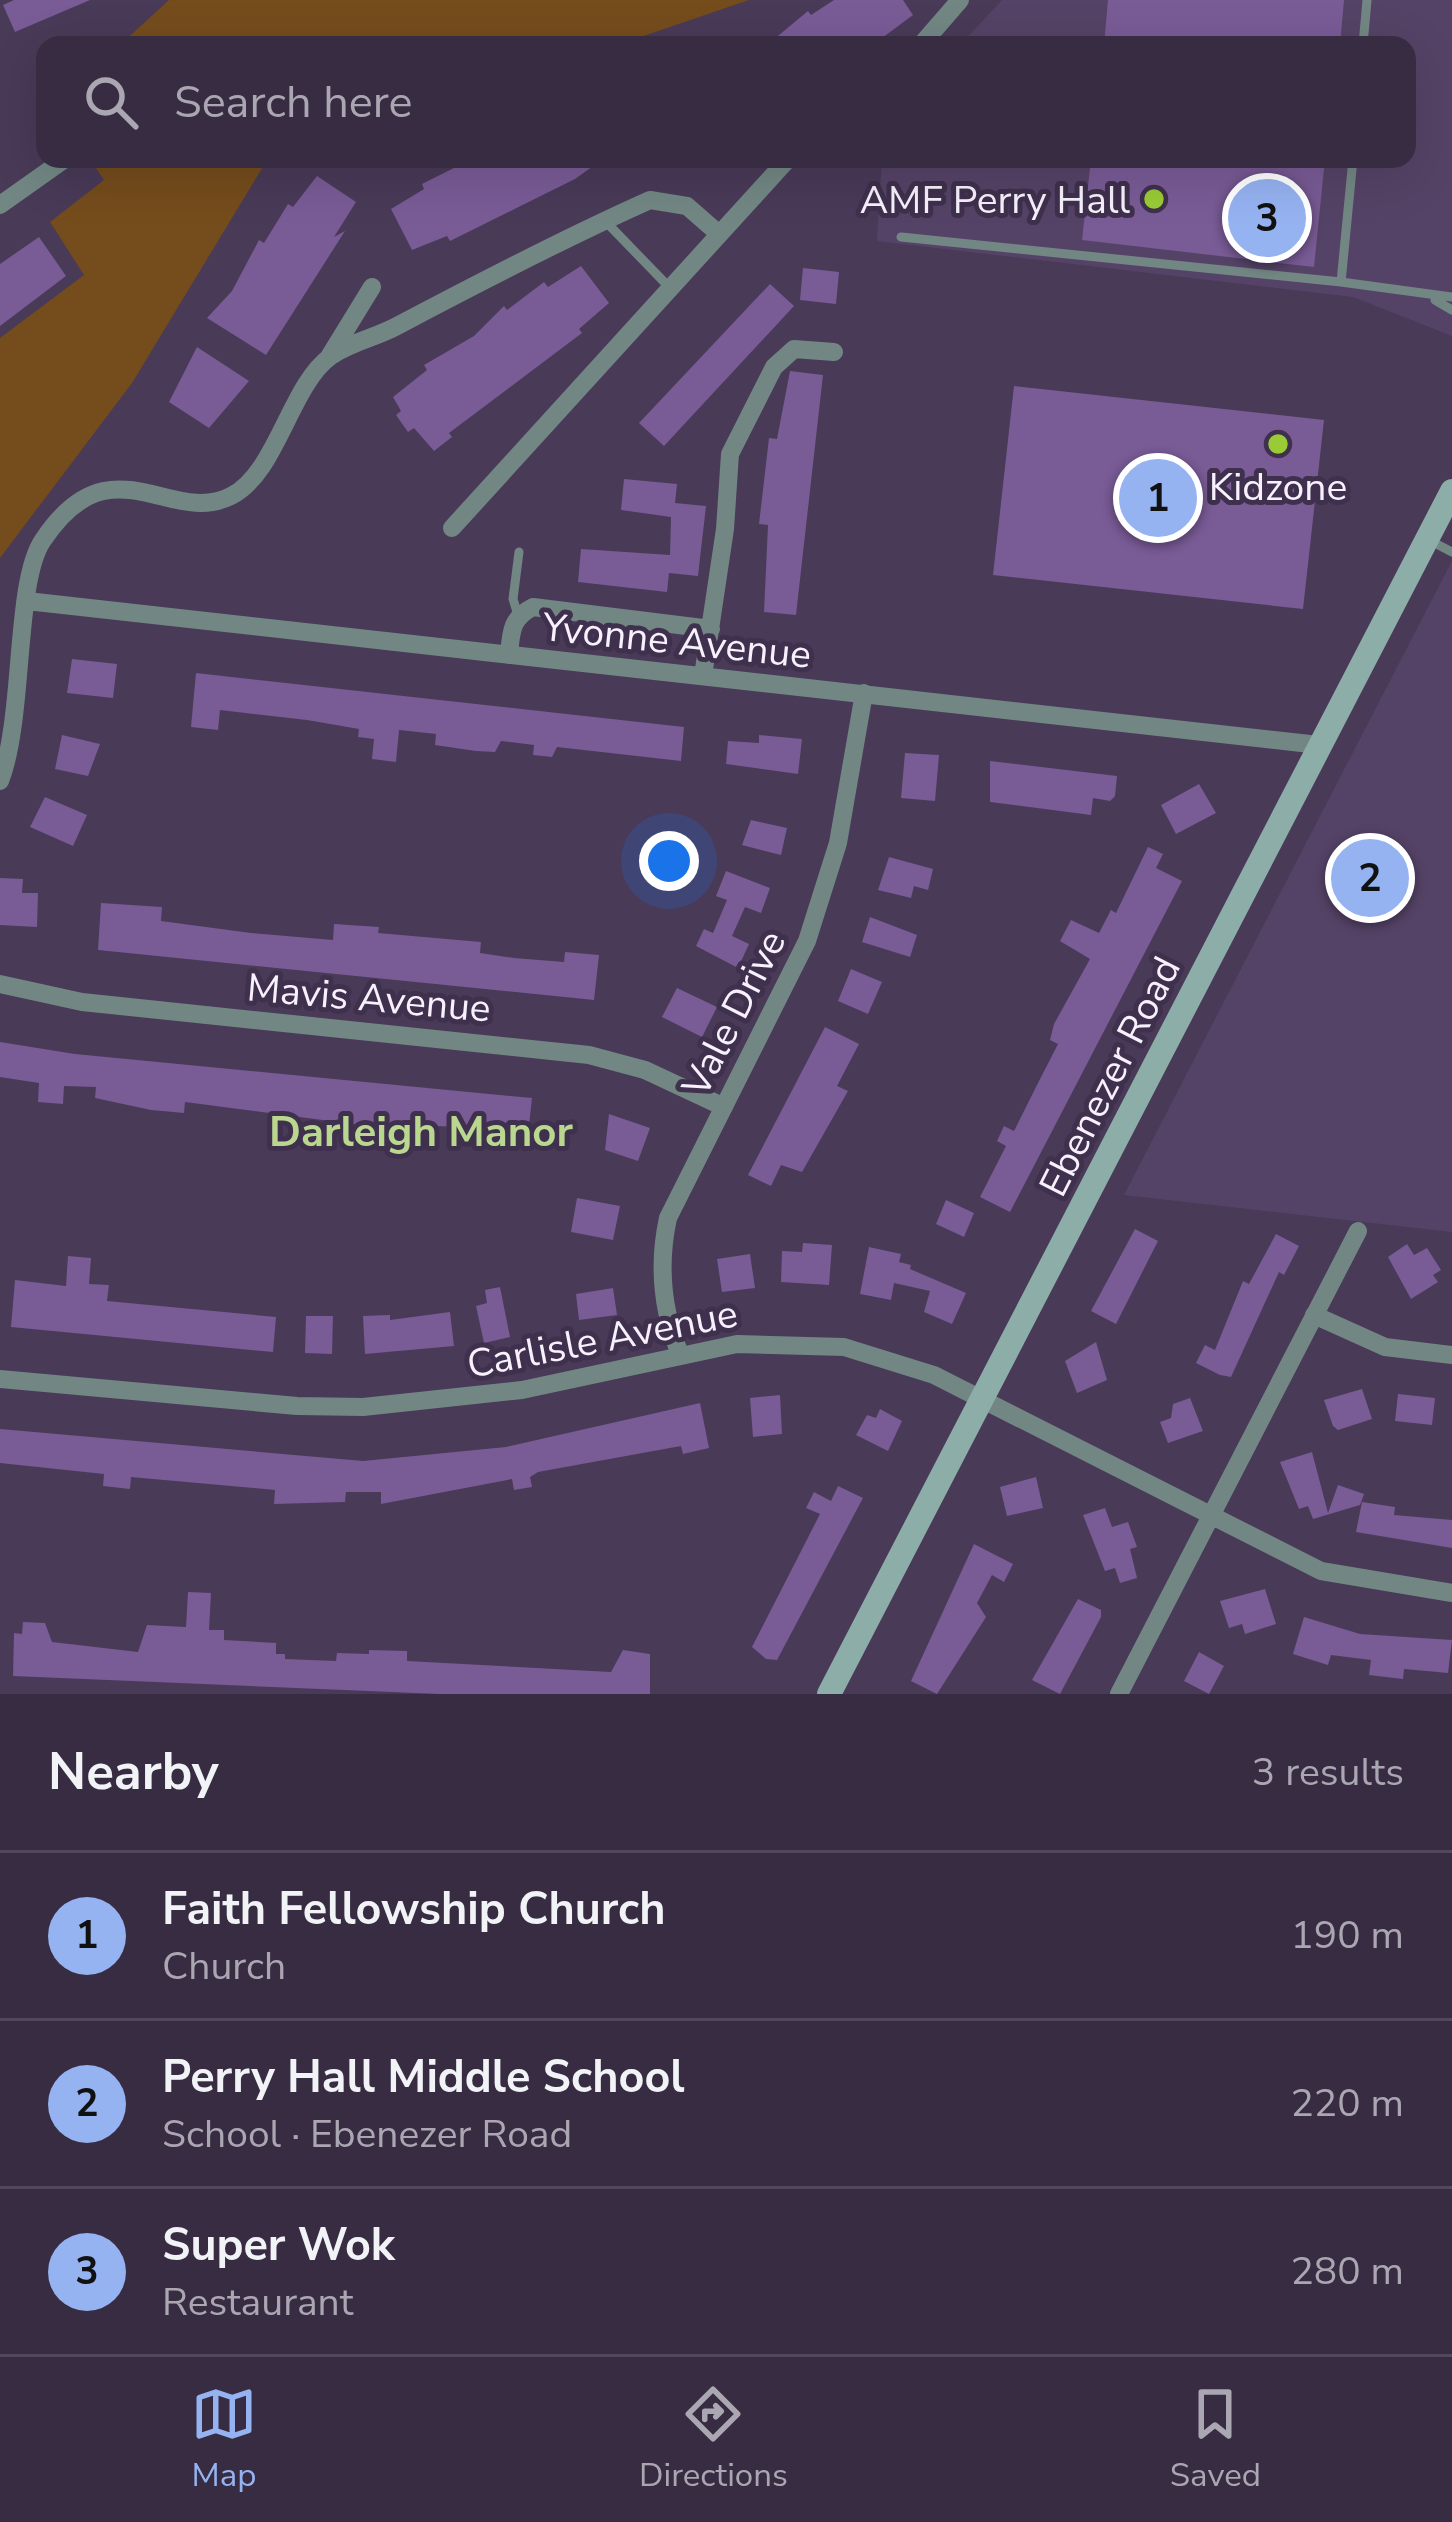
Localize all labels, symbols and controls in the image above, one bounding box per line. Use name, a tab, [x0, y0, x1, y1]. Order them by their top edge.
search box	[36, 36, 1416, 168]
icon: search	[78, 69, 144, 135]
text: Search here	[174, 72, 413, 133]
pin: 3	[1228, 173, 1306, 263]
place label: AMF Perry Hall	[860, 174, 1130, 227]
marker: AMF Perry Hall	[1141, 186, 1167, 212]
marker: Kidzone	[1265, 431, 1291, 457]
pin: 1	[1119, 453, 1197, 543]
place label: Kidzone	[1209, 461, 1347, 514]
street label: Yvonne Avenue	[539, 601, 814, 682]
your location	[639, 831, 699, 891]
pin: 2	[1331, 833, 1409, 923]
street label: Vale Drive	[669, 921, 799, 1107]
street label: Ebenezer Road	[1027, 948, 1193, 1206]
street label: Mavis Avenue	[245, 961, 493, 1036]
district label: Darleigh Manor	[269, 1104, 574, 1161]
street label: Carlisle Avenue	[463, 1287, 742, 1392]
text: Nearby	[48, 1737, 219, 1807]
text: 3 results	[1252, 1746, 1404, 1799]
text: Faith Fellowship Church	[162, 1879, 666, 1940]
text: 1	[75, 1909, 99, 1962]
text: 190 m	[1290, 1909, 1404, 1962]
text: Church	[162, 1940, 286, 1993]
text: Perry Hall Middle School	[162, 2047, 685, 2108]
text: 2	[75, 2077, 99, 2130]
text: 220 m	[1290, 2077, 1404, 2130]
text: School · Ebenezer Road	[162, 2108, 572, 2161]
text: Super Wok	[162, 2215, 395, 2276]
text: 3	[75, 2245, 99, 2298]
text: 280 m	[1290, 2245, 1404, 2298]
text: Restaurant	[162, 2276, 353, 2329]
tab: Map	[191, 2381, 257, 2498]
tab: Directions	[639, 2381, 788, 2498]
tab: Saved	[1170, 2381, 1261, 2498]

